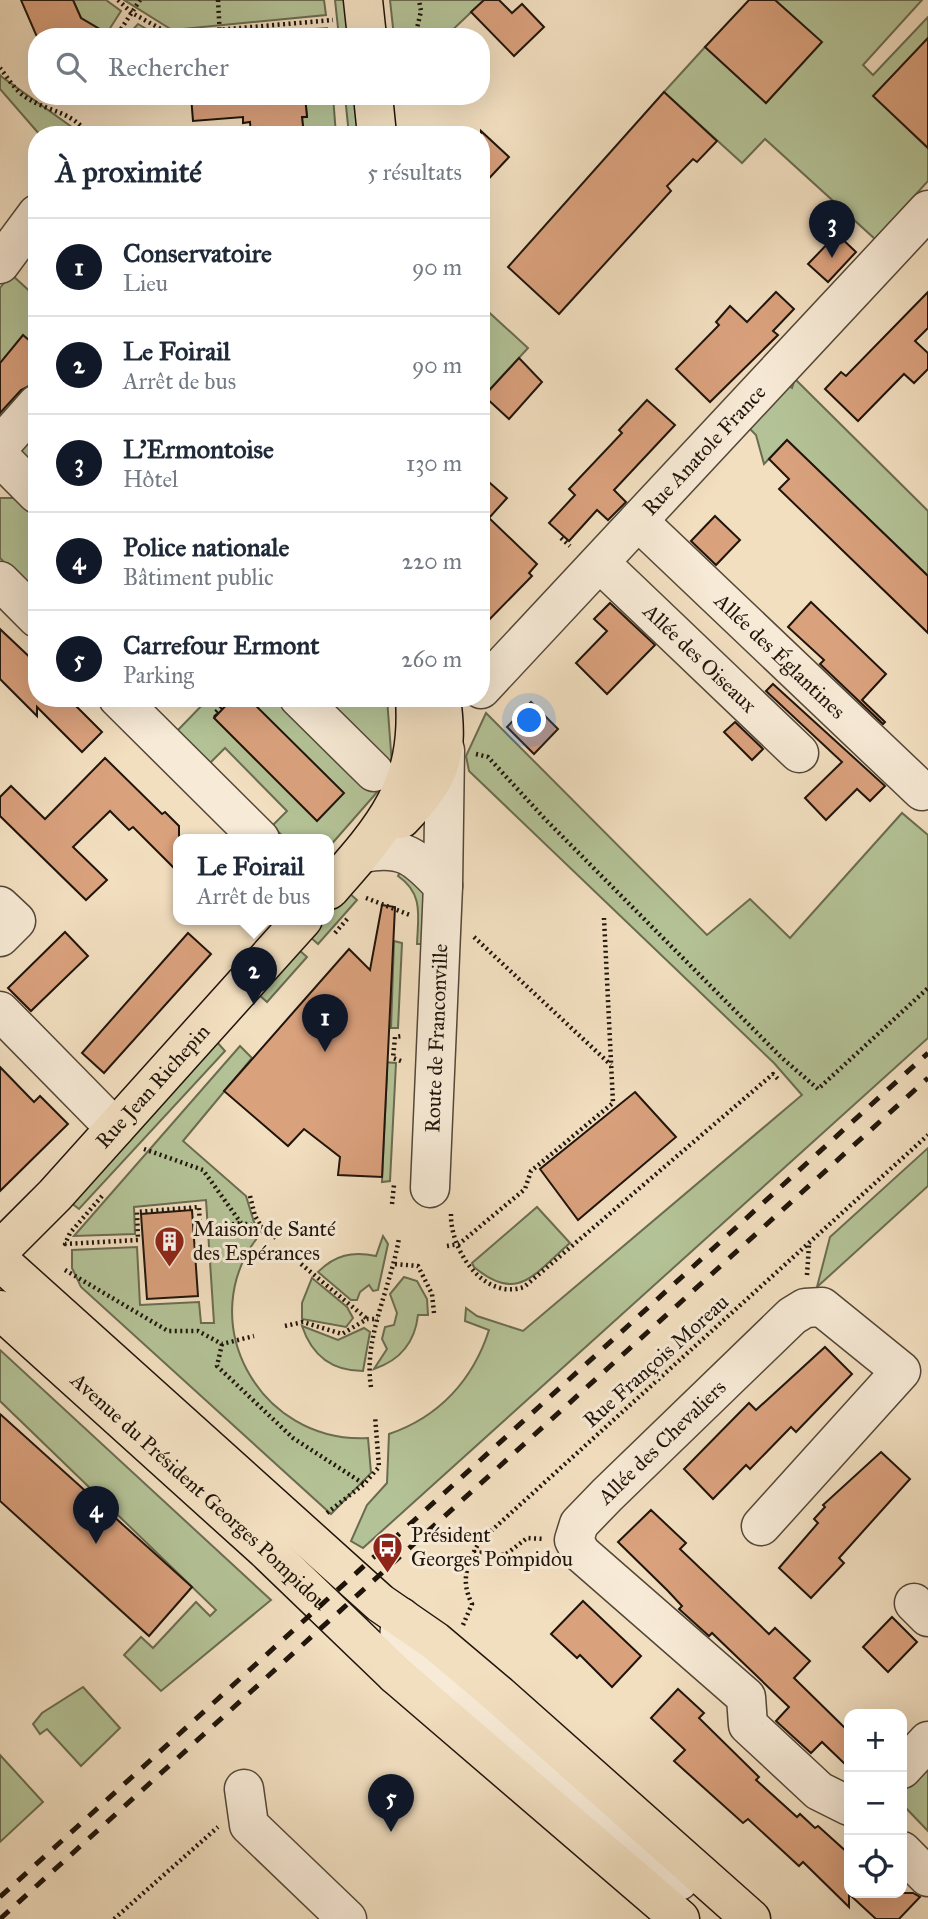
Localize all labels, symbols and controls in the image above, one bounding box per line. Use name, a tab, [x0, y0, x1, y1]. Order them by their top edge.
search box	[28, 28, 490, 105]
icon: search	[52, 48, 90, 86]
text: Rechercher	[108, 51, 229, 83]
text: À proximité	[56, 154, 202, 190]
text: 5 résultats	[367, 158, 462, 186]
pin: 3	[809, 200, 855, 258]
text: Conservatoire	[123, 237, 272, 269]
text: 1	[74, 253, 84, 281]
text: 90 m	[412, 253, 462, 281]
text: Lieu	[123, 269, 168, 297]
text: Le Foirail	[123, 335, 230, 367]
text: 2	[73, 351, 85, 379]
text: 90 m	[412, 351, 462, 379]
text: Arrêt de bus	[123, 367, 236, 395]
street label: Rue Anatole France	[637, 379, 772, 521]
text: L'Ermontoise	[123, 433, 274, 465]
text: 3	[74, 449, 84, 477]
text: 130 m	[406, 449, 462, 477]
text: Hôtel	[123, 465, 178, 493]
text: Police nationale	[123, 531, 289, 563]
text: 4	[73, 547, 85, 575]
text: 220 m	[402, 547, 462, 575]
text: Bâtiment public	[123, 563, 274, 591]
street label: Allée des Églantines	[709, 587, 851, 724]
street label: Allée des Oiseaux	[637, 598, 762, 719]
text: Carrefour Ermont	[123, 629, 320, 661]
text: 5	[74, 645, 84, 673]
text: 260 m	[401, 645, 462, 673]
text: Parking	[123, 661, 194, 689]
your location	[512, 703, 546, 737]
popup	[173, 834, 334, 925]
text: Le Foirail	[197, 850, 304, 882]
text: Arrêt de bus	[197, 882, 310, 910]
street label: Route de Franconville	[419, 943, 454, 1133]
pin: 2	[231, 947, 277, 1005]
pin: 1	[302, 994, 348, 1052]
street label: Rue Jean Richepin	[90, 1019, 215, 1154]
place label: Maison de Santé des Espérances	[193, 1216, 336, 1266]
building icon: Maison de Santé des Espérances	[153, 1224, 187, 1268]
street label: Rue François Moreau	[578, 1289, 734, 1433]
street label: Avenue du Président Georges Pompidou	[65, 1367, 334, 1616]
street label: Allée des Chevaliers	[592, 1374, 731, 1510]
pin: 4	[73, 1486, 119, 1544]
place label: Président Georges Pompidou	[411, 1522, 573, 1572]
bus stop icon: Président Georges Pompidou	[371, 1530, 405, 1574]
map controls	[844, 1709, 907, 1898]
button: +	[844, 1709, 907, 1772]
button: −	[844, 1772, 907, 1835]
pin: 5	[368, 1774, 414, 1832]
button: locate	[844, 1835, 907, 1898]

